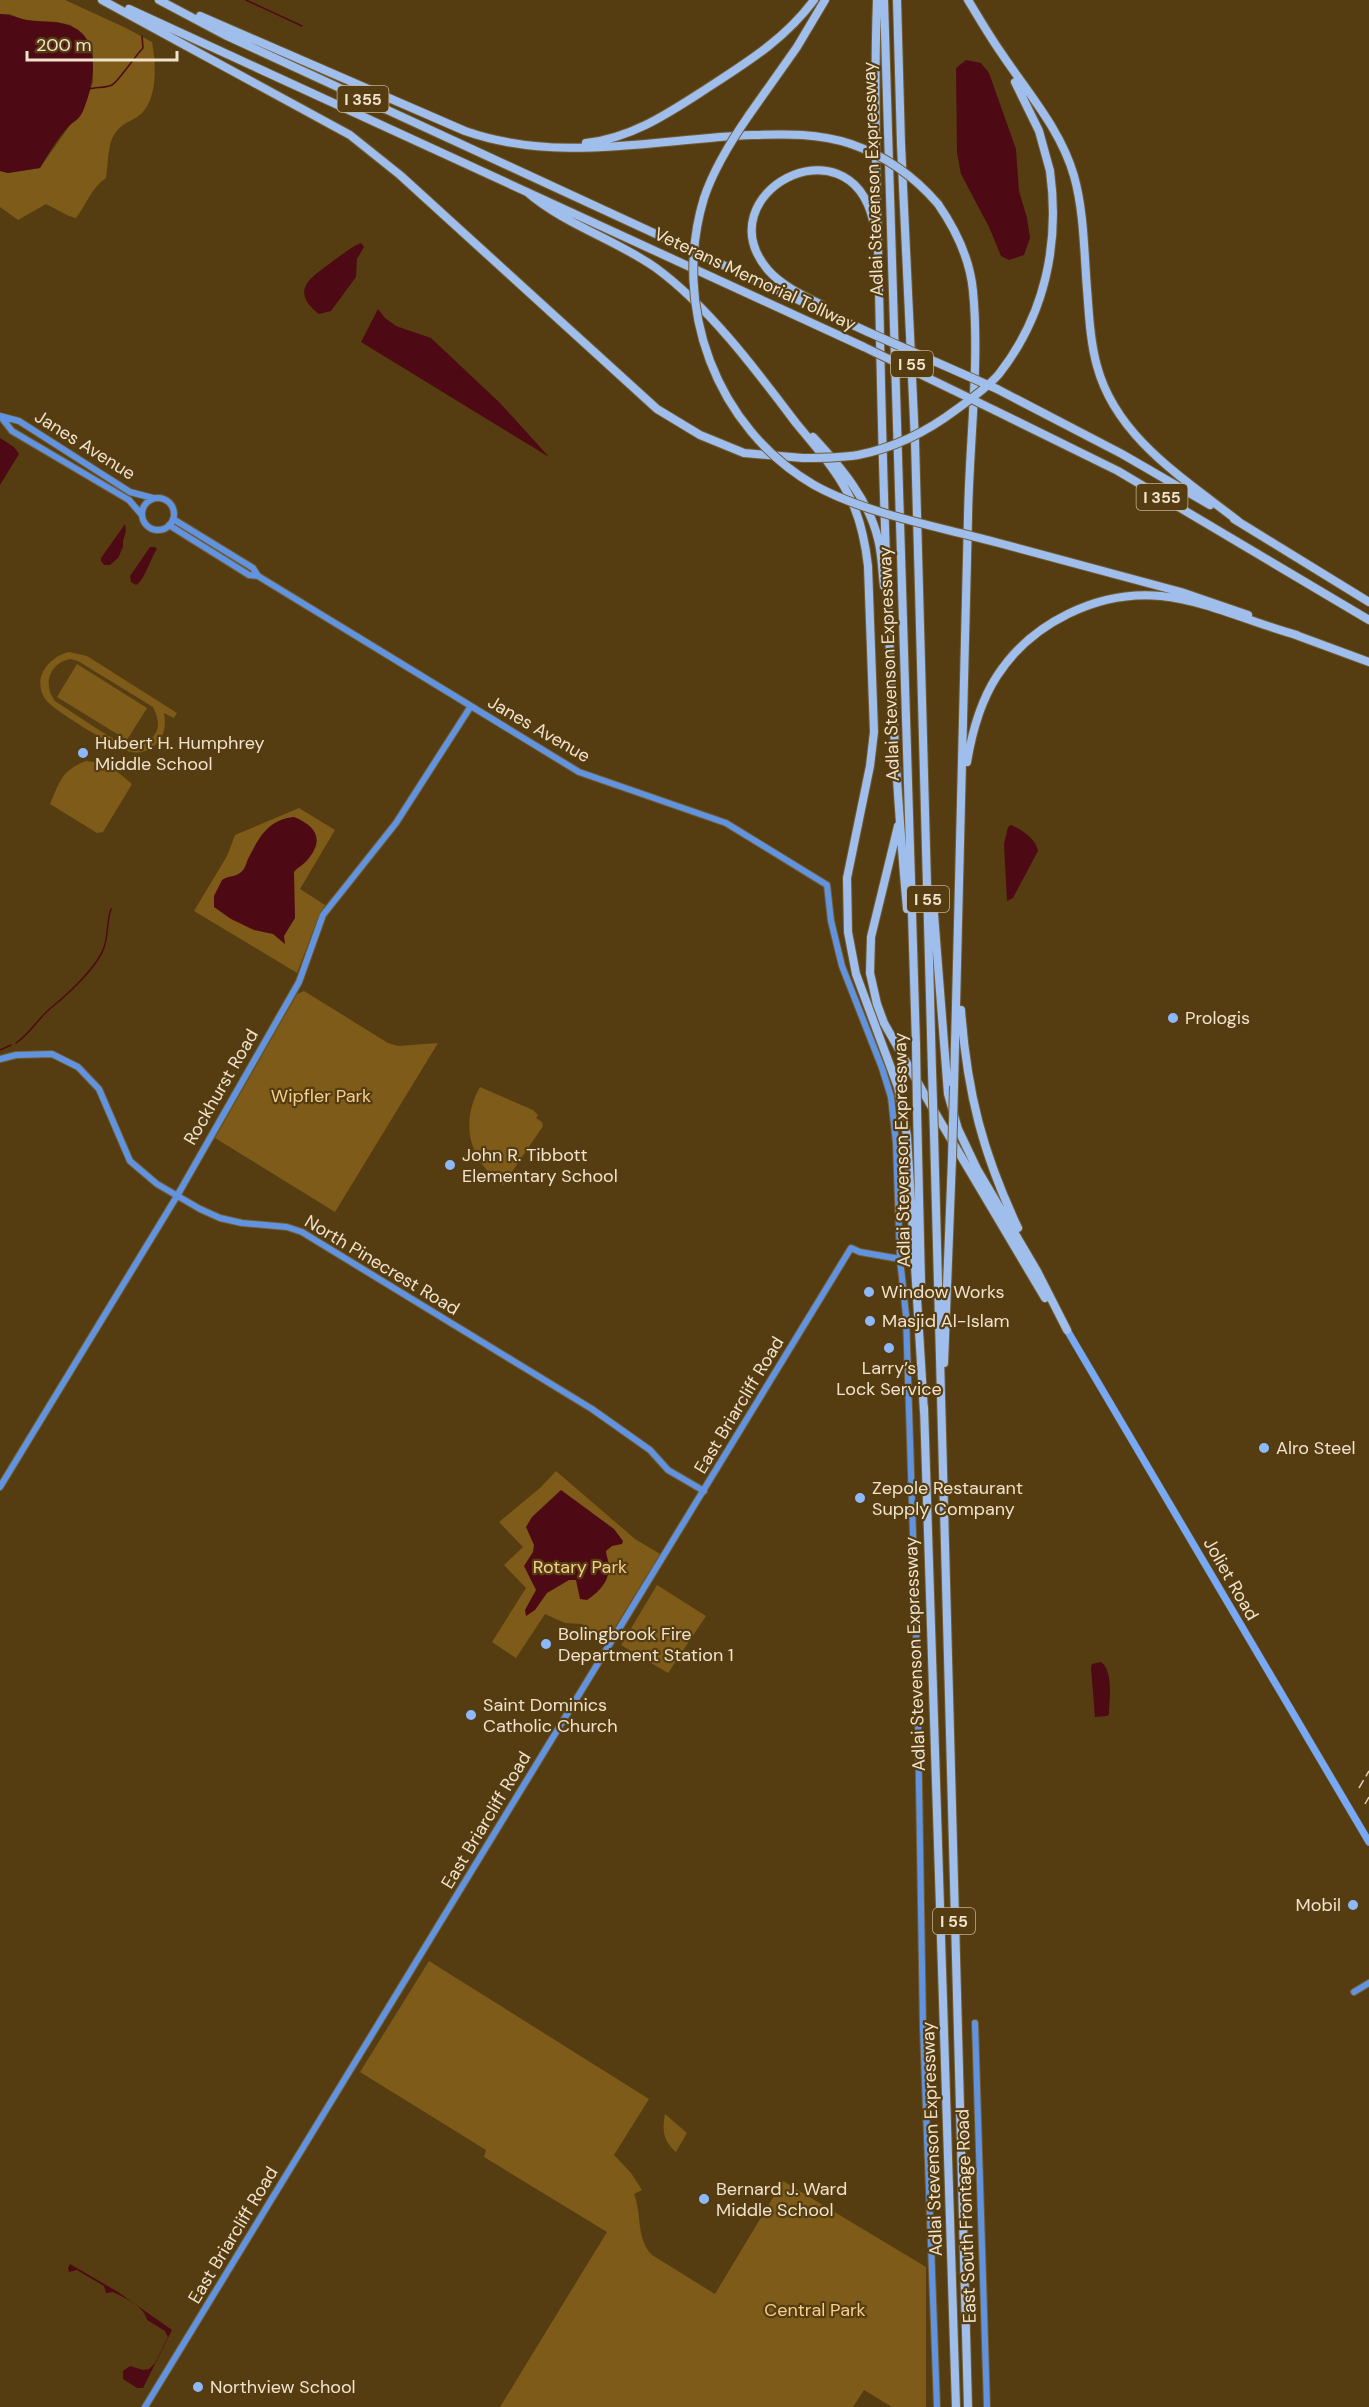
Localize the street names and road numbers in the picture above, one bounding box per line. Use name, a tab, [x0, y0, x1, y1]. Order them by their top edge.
street label: Adlai Stevenson Expressway	[857, 61, 889, 297]
road number: I 355	[338, 86, 388, 112]
street label: Veterans Memorial Tollway	[650, 222, 860, 336]
road number: I 55	[891, 351, 933, 377]
street label: Janes Avenue	[30, 405, 140, 485]
road number: I 355	[1136, 484, 1188, 510]
street label: Adlai Stevenson Expressway	[873, 546, 905, 782]
street label: Janes Avenue	[483, 690, 595, 768]
road number: I 55	[907, 886, 949, 912]
street label: Rockhurst Road	[178, 1025, 264, 1149]
street label: Adlai Stevenson Expressway	[888, 1032, 916, 1268]
street label: North Pinecrest Road	[300, 1209, 464, 1321]
street label: East Briarcliff Road	[689, 1332, 789, 1478]
street label: Joliet Road	[1198, 1533, 1264, 1625]
street label: Adlai Stevenson Expressway	[899, 1536, 931, 1772]
street label: East Briarcliff Road	[436, 1747, 536, 1893]
road number: I 55	[933, 1908, 975, 1934]
street label: Adlai Stevenson Expressway	[916, 2021, 948, 2257]
street label: East South Frontage Road	[950, 2108, 982, 2324]
street label: East Briarcliff Road	[183, 2162, 283, 2308]

